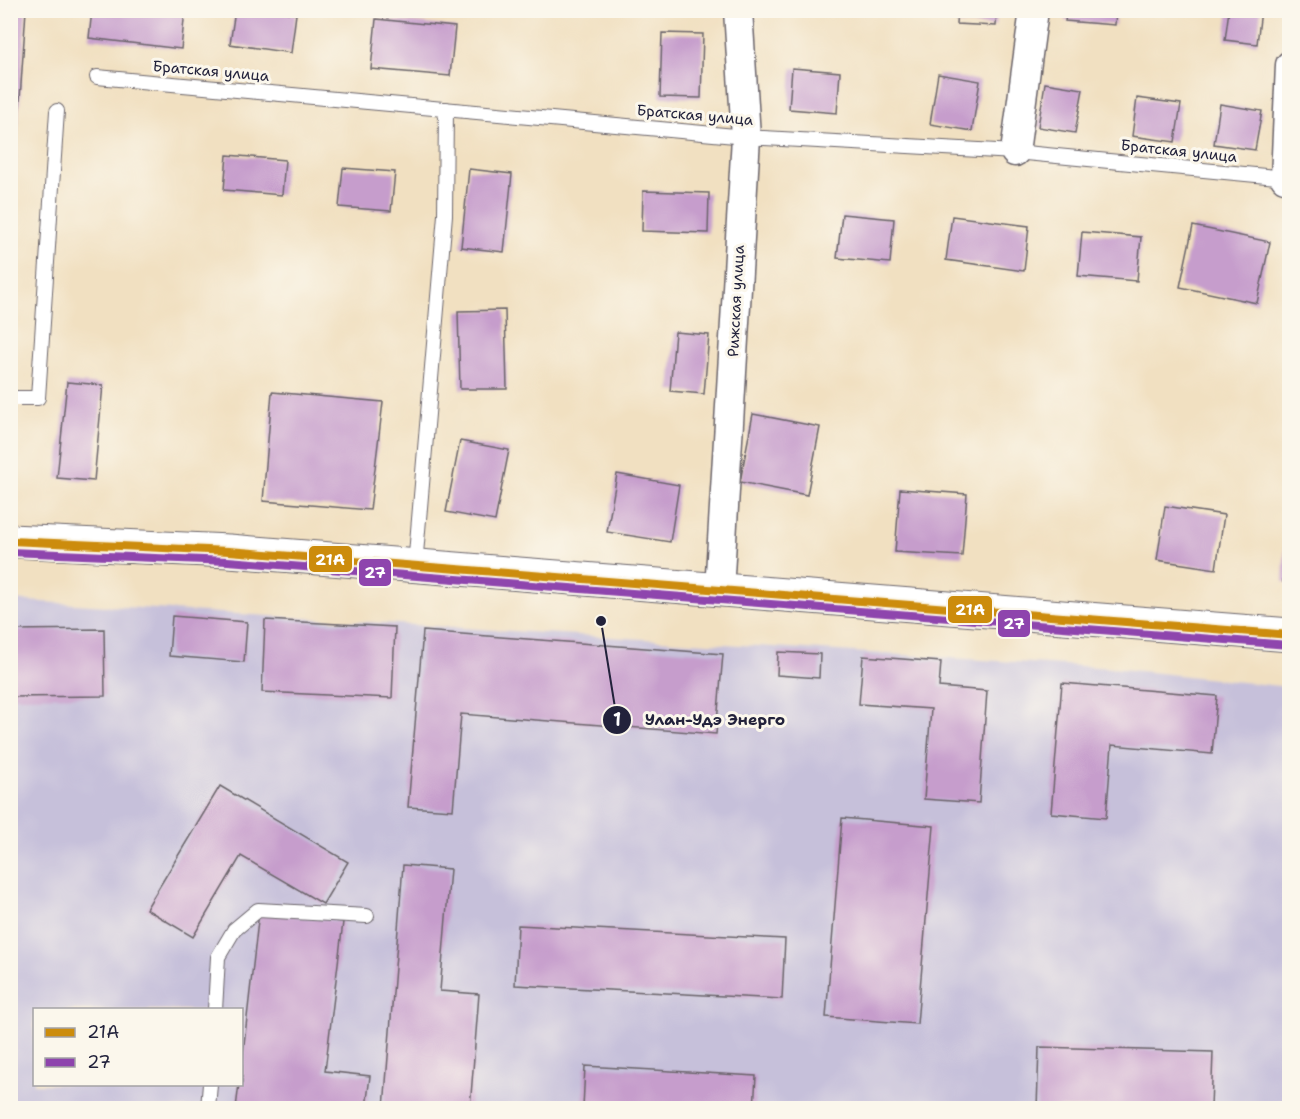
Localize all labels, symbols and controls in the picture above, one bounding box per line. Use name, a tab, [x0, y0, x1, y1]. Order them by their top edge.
street label: Братская улица	[152, 56, 271, 86]
street label: Братская улица	[636, 100, 755, 130]
street label: Братская улица	[1120, 135, 1239, 167]
street label: Рижская улица	[723, 244, 749, 357]
line badge: 21А	[308, 545, 353, 573]
text: 21А	[315, 549, 345, 570]
line badge: 27	[358, 558, 392, 587]
text: 27	[364, 562, 386, 583]
line badge: 21А	[947, 595, 993, 624]
text: 21А	[955, 599, 985, 620]
line badge: 27	[997, 609, 1031, 638]
text: 27	[1003, 613, 1025, 634]
callout: Улан-Удэ Энерго	[602, 703, 797, 737]
text: 1	[613, 708, 621, 732]
text: Улан-Удэ Энерго	[645, 709, 785, 730]
legend	[33, 1008, 243, 1086]
text: 21А	[87, 1020, 119, 1044]
text: 27	[87, 1050, 111, 1074]

